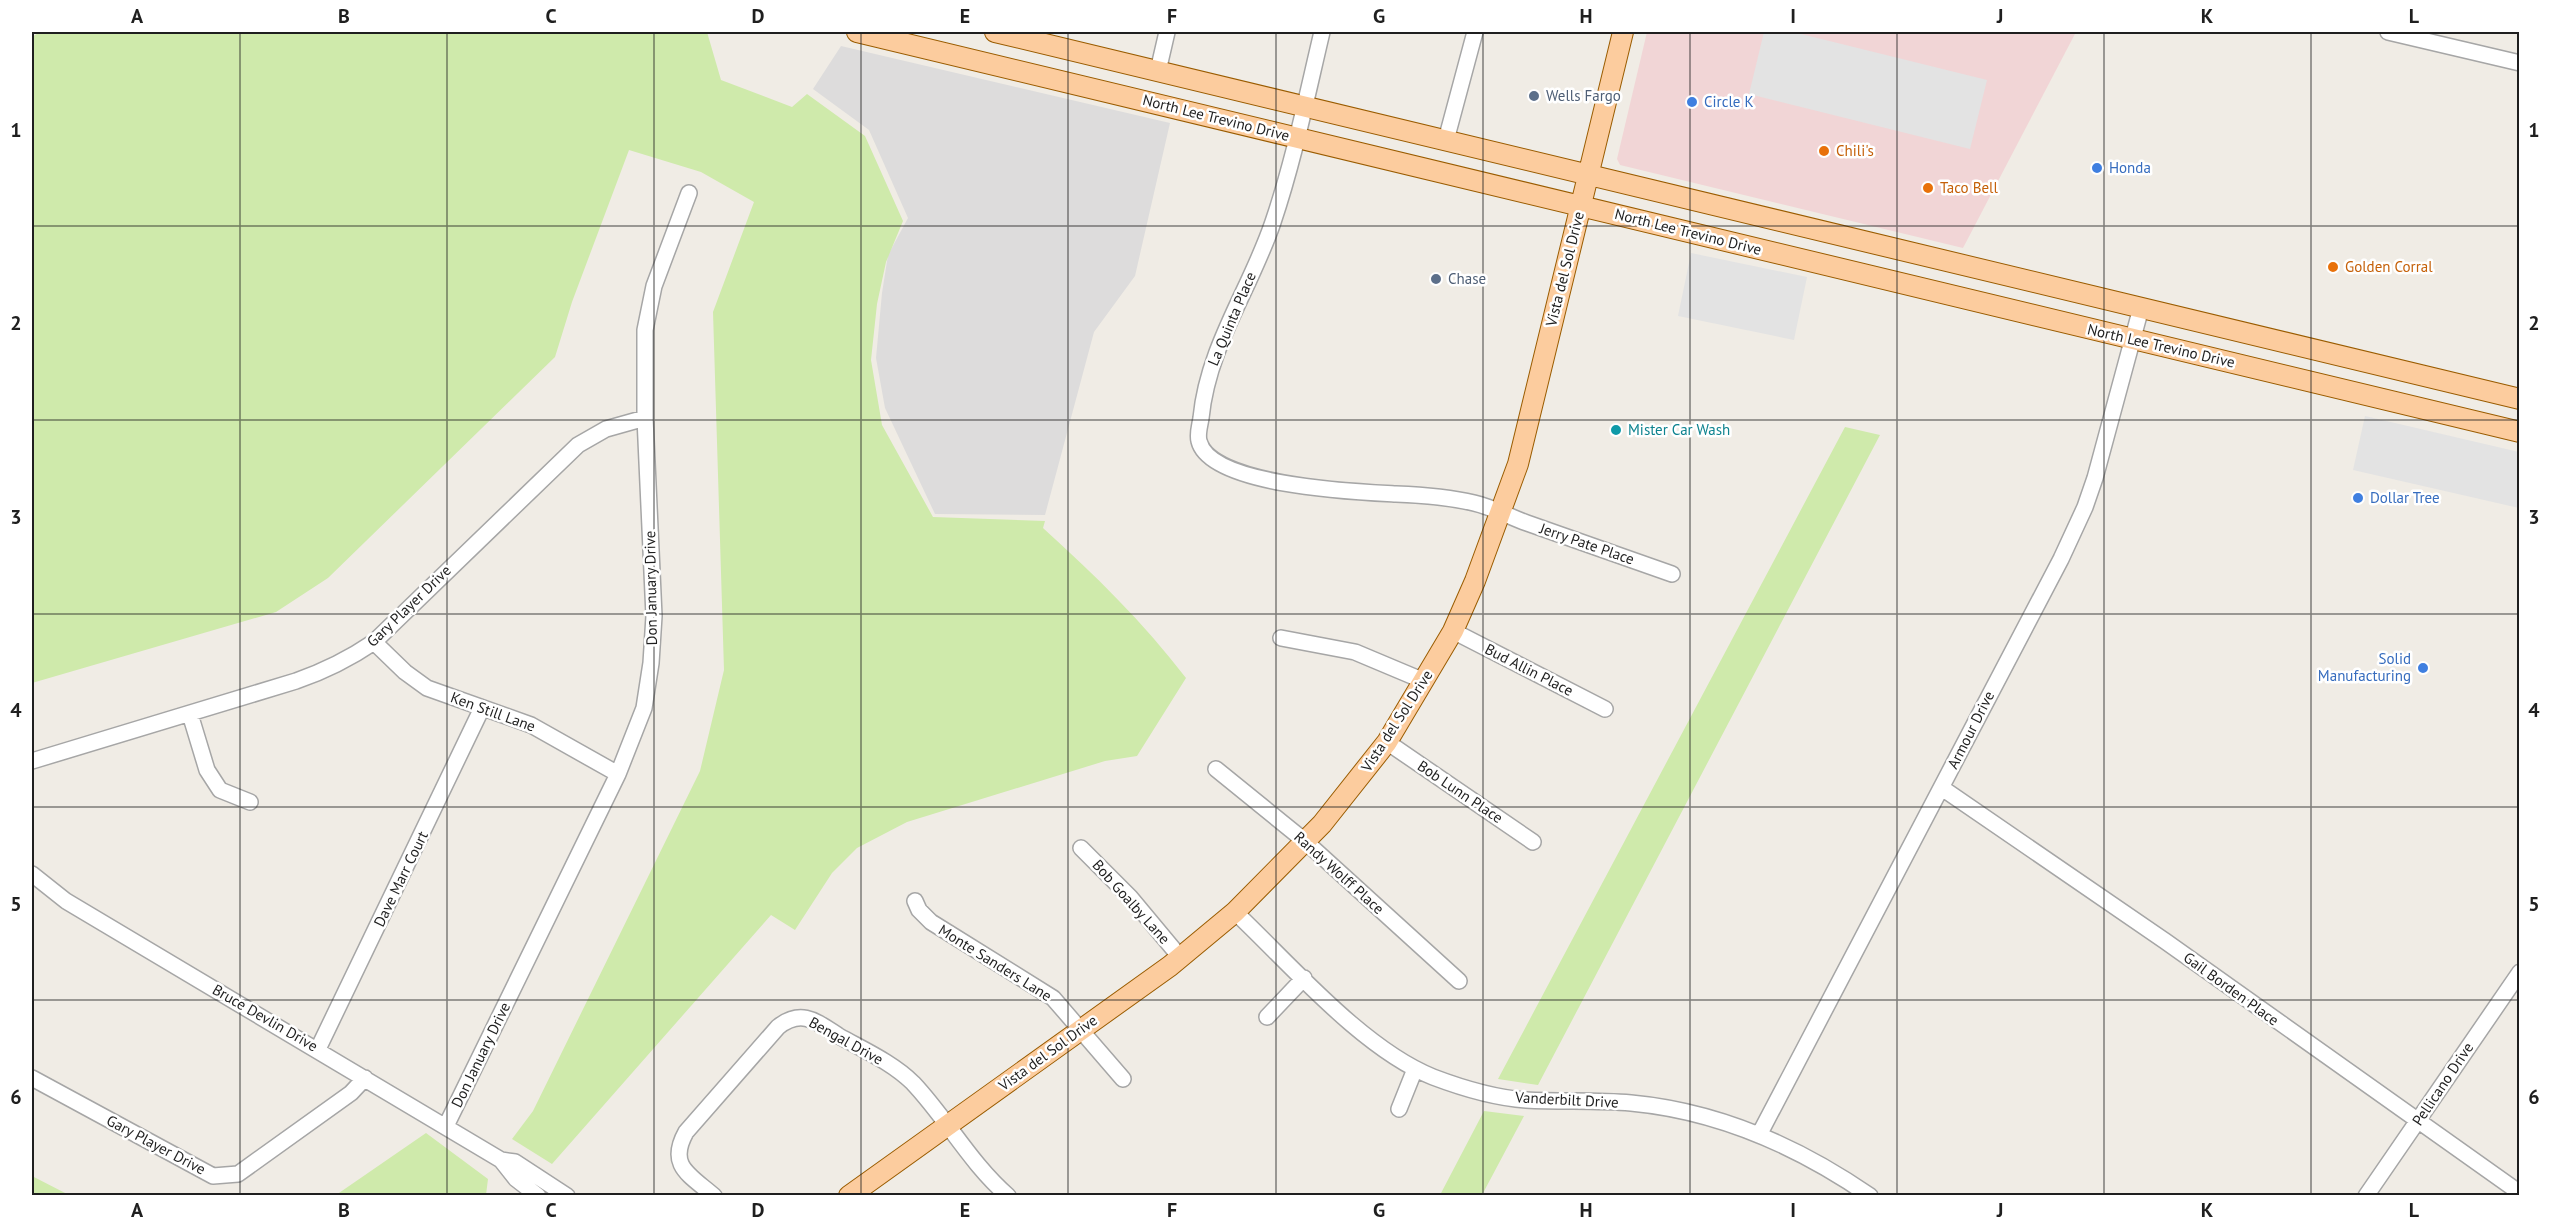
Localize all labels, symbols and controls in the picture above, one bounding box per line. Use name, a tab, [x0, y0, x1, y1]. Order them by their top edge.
text: A	[131, 3, 144, 29]
text: B	[338, 3, 350, 29]
text: C	[545, 3, 557, 29]
text: D	[752, 3, 765, 29]
text: E	[960, 3, 970, 29]
text: F	[1167, 3, 1177, 29]
text: G	[1373, 3, 1385, 29]
text: H	[1579, 3, 1593, 29]
text: I	[1790, 3, 1796, 29]
text: J	[1996, 3, 2003, 29]
text: K	[2201, 3, 2214, 29]
text: L	[2409, 3, 2420, 29]
place label: Wells Fargo	[1546, 86, 1621, 105]
marker: Wells Fargo	[1527, 89, 1541, 103]
street label: North Lee Trevino Drive	[1141, 90, 1292, 145]
place label: Circle K	[1704, 92, 1754, 111]
marker: Circle K	[1685, 95, 1699, 109]
text: 1	[10, 117, 22, 143]
text: 1	[2528, 117, 2540, 143]
place label: Chili's	[1836, 141, 1874, 160]
marker: Chili's	[1817, 144, 1831, 158]
place label: Honda	[2109, 158, 2151, 177]
marker: Honda	[2090, 161, 2104, 175]
place label: Taco Bell	[1940, 178, 1998, 197]
marker: Taco Bell	[1921, 181, 1935, 195]
street label: North Lee Trevino Drive	[1613, 204, 1764, 259]
street label: Vista del Sol Drive	[1541, 210, 1588, 329]
place label: Golden Corral	[2345, 257, 2433, 276]
marker: Golden Corral	[2326, 260, 2340, 274]
street label: La Quinta Place	[1203, 269, 1260, 369]
place label: Chase	[1448, 269, 1486, 288]
marker: Chase	[1429, 272, 1443, 286]
text: 2	[10, 310, 22, 336]
text: 2	[2528, 310, 2540, 336]
street label: North Lee Trevino Drive	[2086, 319, 2237, 372]
place label: Mister Car Wash	[1628, 420, 1730, 439]
marker: Mister Car Wash	[1609, 423, 1623, 437]
place label: Dollar Tree	[2370, 488, 2440, 507]
marker: Dollar Tree	[2351, 491, 2365, 505]
text: 3	[10, 504, 22, 530]
text: 3	[2528, 504, 2540, 530]
street label: Jerry Pate Place	[1536, 518, 1637, 569]
street label: Don January Drive	[640, 530, 661, 646]
street label: Gary Player Drive	[363, 561, 455, 651]
street label: Bud Allin Place	[1482, 639, 1577, 700]
place label: Solid Manufacturing	[2318, 649, 2411, 685]
marker: Solid Manufacturing	[2416, 661, 2430, 675]
street label: Vista del Sol Drive	[1356, 666, 1437, 776]
street label: Ken Still Lane	[448, 687, 538, 736]
street label: Armour Drive	[1943, 688, 1998, 772]
text: 4	[10, 697, 22, 723]
text: 4	[2528, 697, 2540, 723]
street label: Bob Lunn Place	[1414, 756, 1507, 827]
street label: Randy Wolff Place	[1290, 827, 1388, 918]
street label: Dave Marr Court	[369, 828, 432, 930]
street label: Bob Goalby Lane	[1088, 856, 1174, 948]
text: 5	[10, 891, 22, 917]
text: 5	[2528, 891, 2540, 917]
street label: Monte Sanders Lane	[935, 920, 1055, 1005]
street label: Gail Borden Place	[2180, 948, 2283, 1030]
street label: Bruce Devlin Drive	[209, 980, 321, 1055]
street label: Don January Drive	[447, 999, 514, 1111]
street label: Vista del Sol Drive	[994, 1010, 1101, 1095]
street label: Bengal Drive	[806, 1012, 887, 1069]
street label: Pellicano Drive	[2408, 1038, 2477, 1129]
text: 6	[10, 1084, 22, 1110]
text: 6	[2528, 1084, 2540, 1110]
street label: Vanderbilt Drive	[1514, 1087, 1619, 1112]
street label: Gary Player Drive	[103, 1110, 209, 1179]
text: A	[131, 1197, 144, 1223]
text: B	[338, 1197, 350, 1223]
text: C	[545, 1197, 557, 1223]
text: D	[752, 1197, 765, 1223]
text: E	[960, 1197, 970, 1223]
text: F	[1167, 1197, 1177, 1223]
text: G	[1373, 1197, 1385, 1223]
text: H	[1579, 1197, 1593, 1223]
text: I	[1790, 1197, 1796, 1223]
text: J	[1996, 1197, 2003, 1223]
text: K	[2201, 1197, 2214, 1223]
text: L	[2409, 1197, 2420, 1223]

